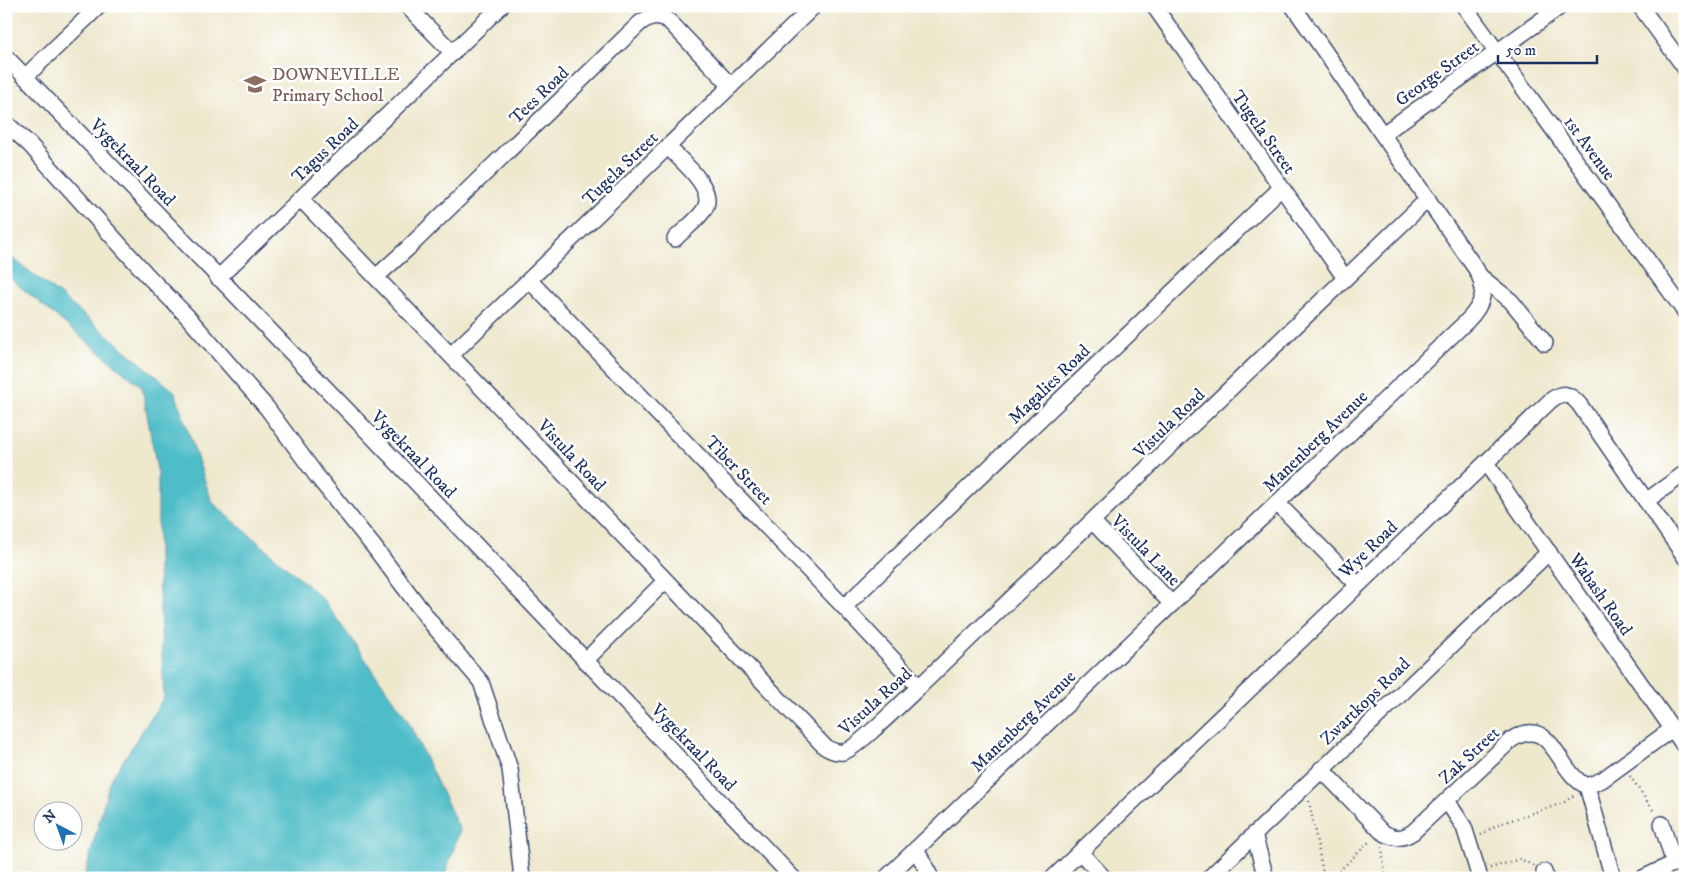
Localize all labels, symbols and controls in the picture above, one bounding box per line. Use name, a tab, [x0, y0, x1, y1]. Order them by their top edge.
scale bar	[1498, 32, 1597, 64]
street label: George Street	[1391, 36, 1484, 112]
text: 50 m	[1506, 41, 1536, 60]
street label: Tees Road	[505, 62, 574, 129]
place label: DOWNEVILLE Primary School	[272, 64, 400, 107]
school or university icon: DOWNEVILLE Primary School	[242, 71, 268, 97]
street label: Tugela Street	[1226, 87, 1300, 179]
street label: 1st Avenue	[1558, 112, 1620, 185]
street label: Vygekraal Road	[84, 114, 180, 211]
street label: Tagus Road	[288, 114, 364, 188]
street label: Tugela Street	[578, 127, 663, 210]
street label: Magalies Road	[1004, 340, 1095, 429]
street label: Vistula Road	[1129, 384, 1210, 464]
street label: Manenberg Avenue	[1259, 386, 1373, 497]
street label: Vygekraal Road	[365, 406, 461, 503]
street label: Vistula Road	[532, 414, 610, 496]
street label: Tiber Street	[700, 432, 777, 510]
street label: Vistula Lane	[1105, 510, 1185, 591]
street label: Wye Road	[1334, 516, 1403, 584]
street label: Wabash Road	[1563, 548, 1637, 640]
street label: Zwartkops Road	[1316, 653, 1415, 750]
street label: Vistula Road	[834, 663, 917, 741]
street label: Manenberg Avenue	[967, 666, 1081, 777]
street label: Vygekraal Road	[645, 699, 741, 796]
street label: Zak Street	[1435, 722, 1505, 789]
north arrow	[32, 802, 82, 852]
text: N	[40, 806, 61, 828]

